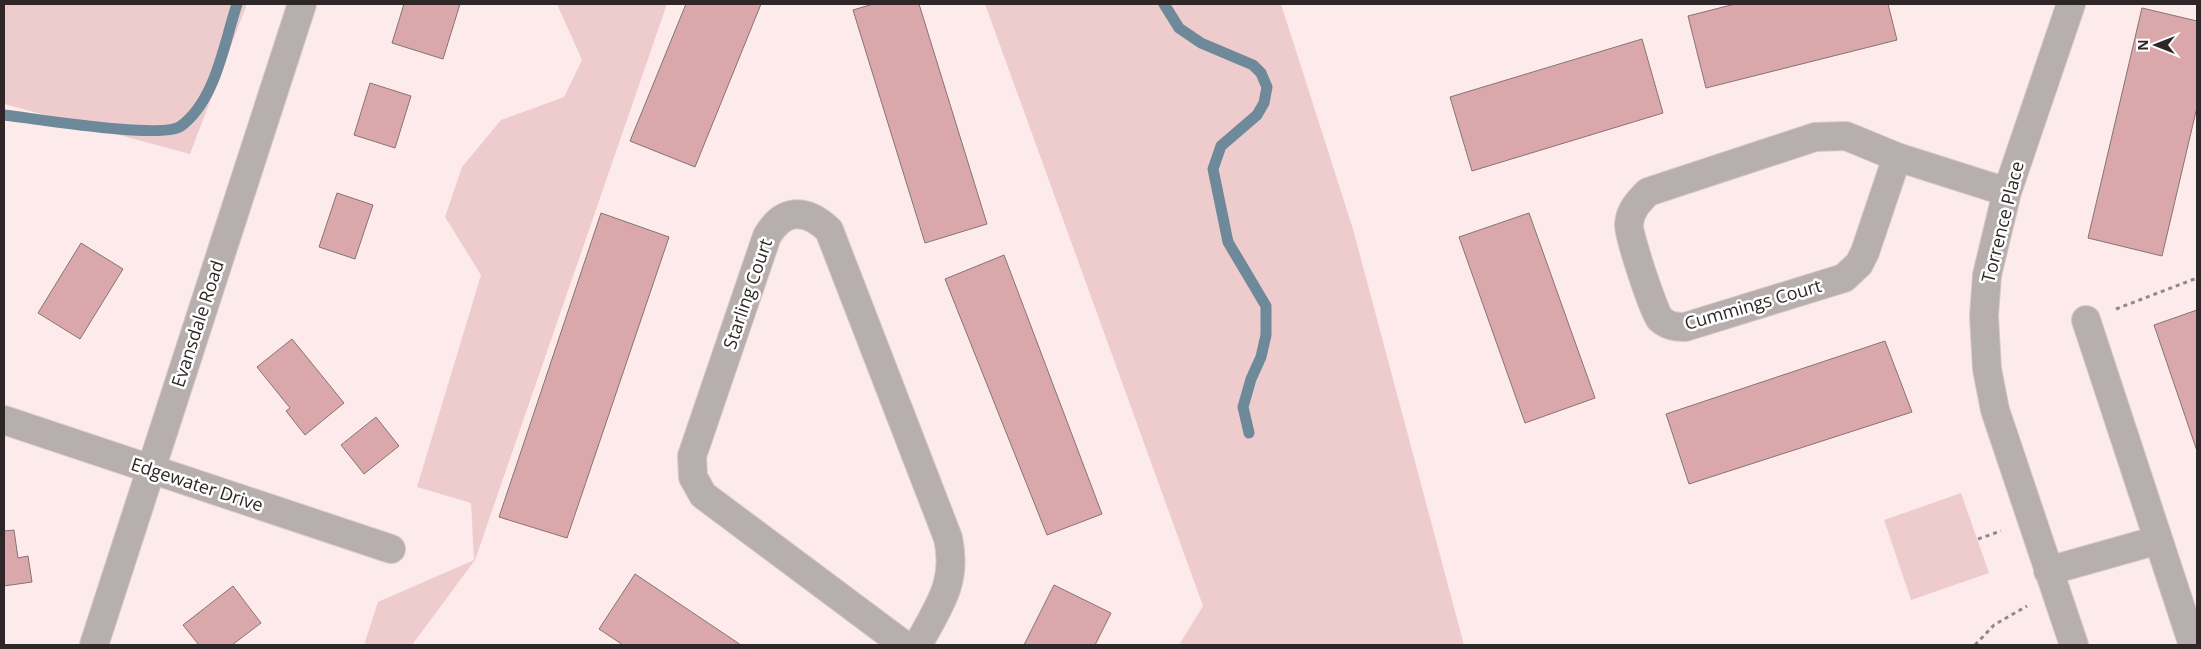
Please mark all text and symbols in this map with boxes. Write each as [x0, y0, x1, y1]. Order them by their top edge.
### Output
north arrow [2131, 20, 2181, 70]
text: N [2133, 39, 2152, 51]
street label: Torrence Place [1975, 159, 2029, 285]
street label: Starling Court [717, 235, 777, 352]
street label: Evansdale Road [165, 257, 229, 390]
street label: Cummings Court [1682, 273, 1824, 335]
street label: Edgewater Drive [128, 451, 266, 517]

